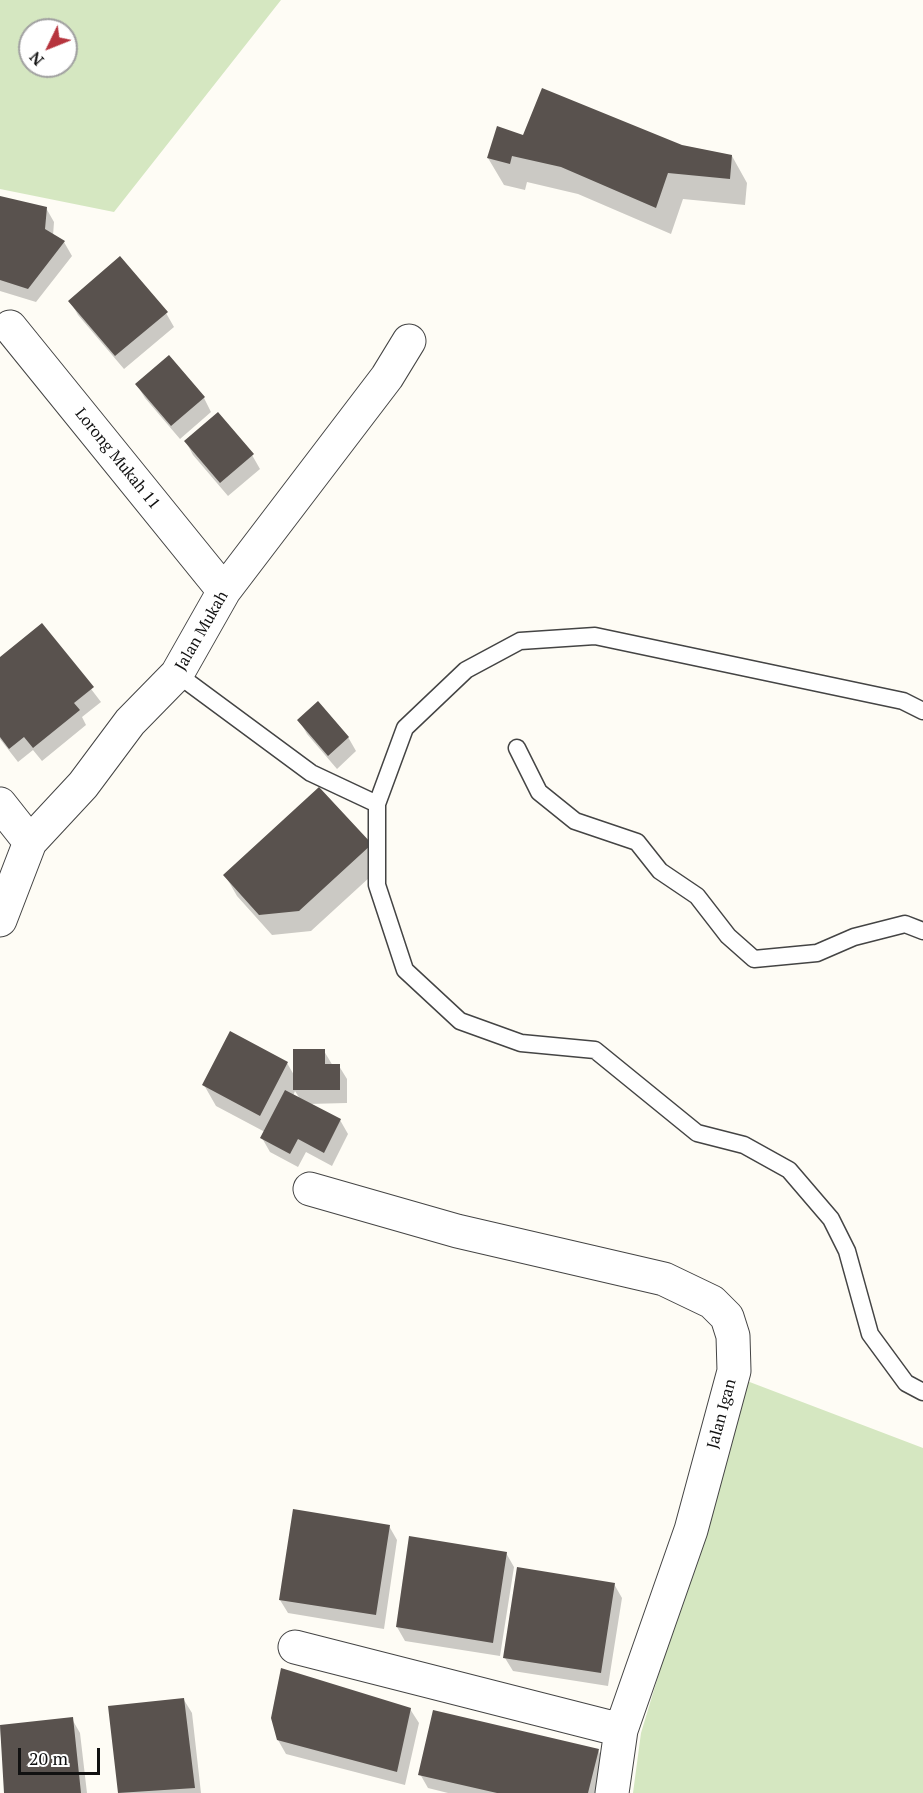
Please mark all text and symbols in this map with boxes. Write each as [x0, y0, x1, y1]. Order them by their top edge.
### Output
north arrow [18, 18, 78, 78]
text: N [24, 47, 48, 71]
street label: Lorong Mukah 11 [70, 405, 164, 513]
street label: Jalan Mukah [172, 588, 232, 674]
street label: Jalan Igan [703, 1377, 741, 1451]
scale bar [21, 1736, 104, 1774]
text: 20 m [29, 1746, 68, 1770]

